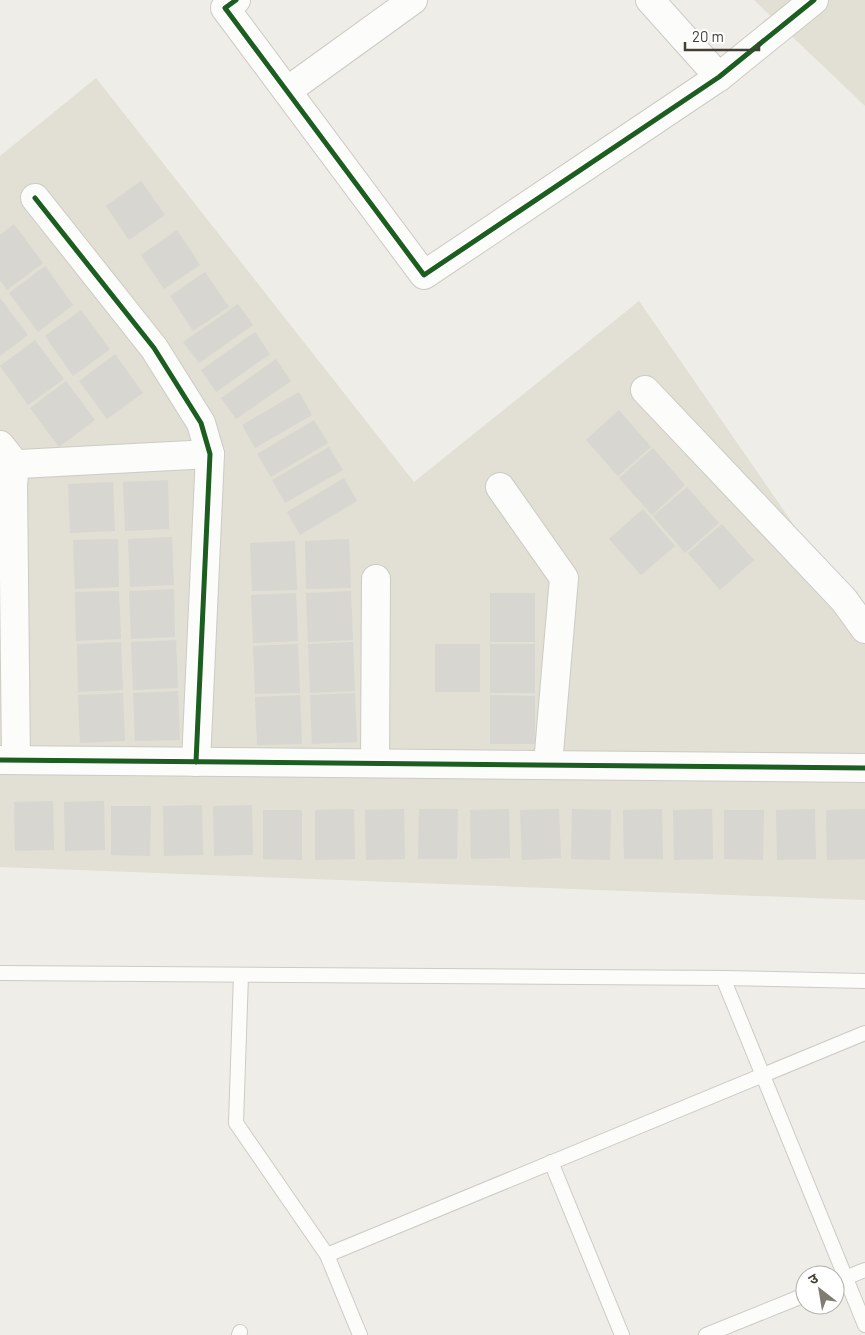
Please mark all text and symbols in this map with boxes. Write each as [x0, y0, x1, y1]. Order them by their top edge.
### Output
scale bar [685, 20, 759, 52]
text: 20 m [692, 27, 724, 45]
north arrow [795, 1265, 845, 1315]
text: उ [805, 1269, 822, 1288]

